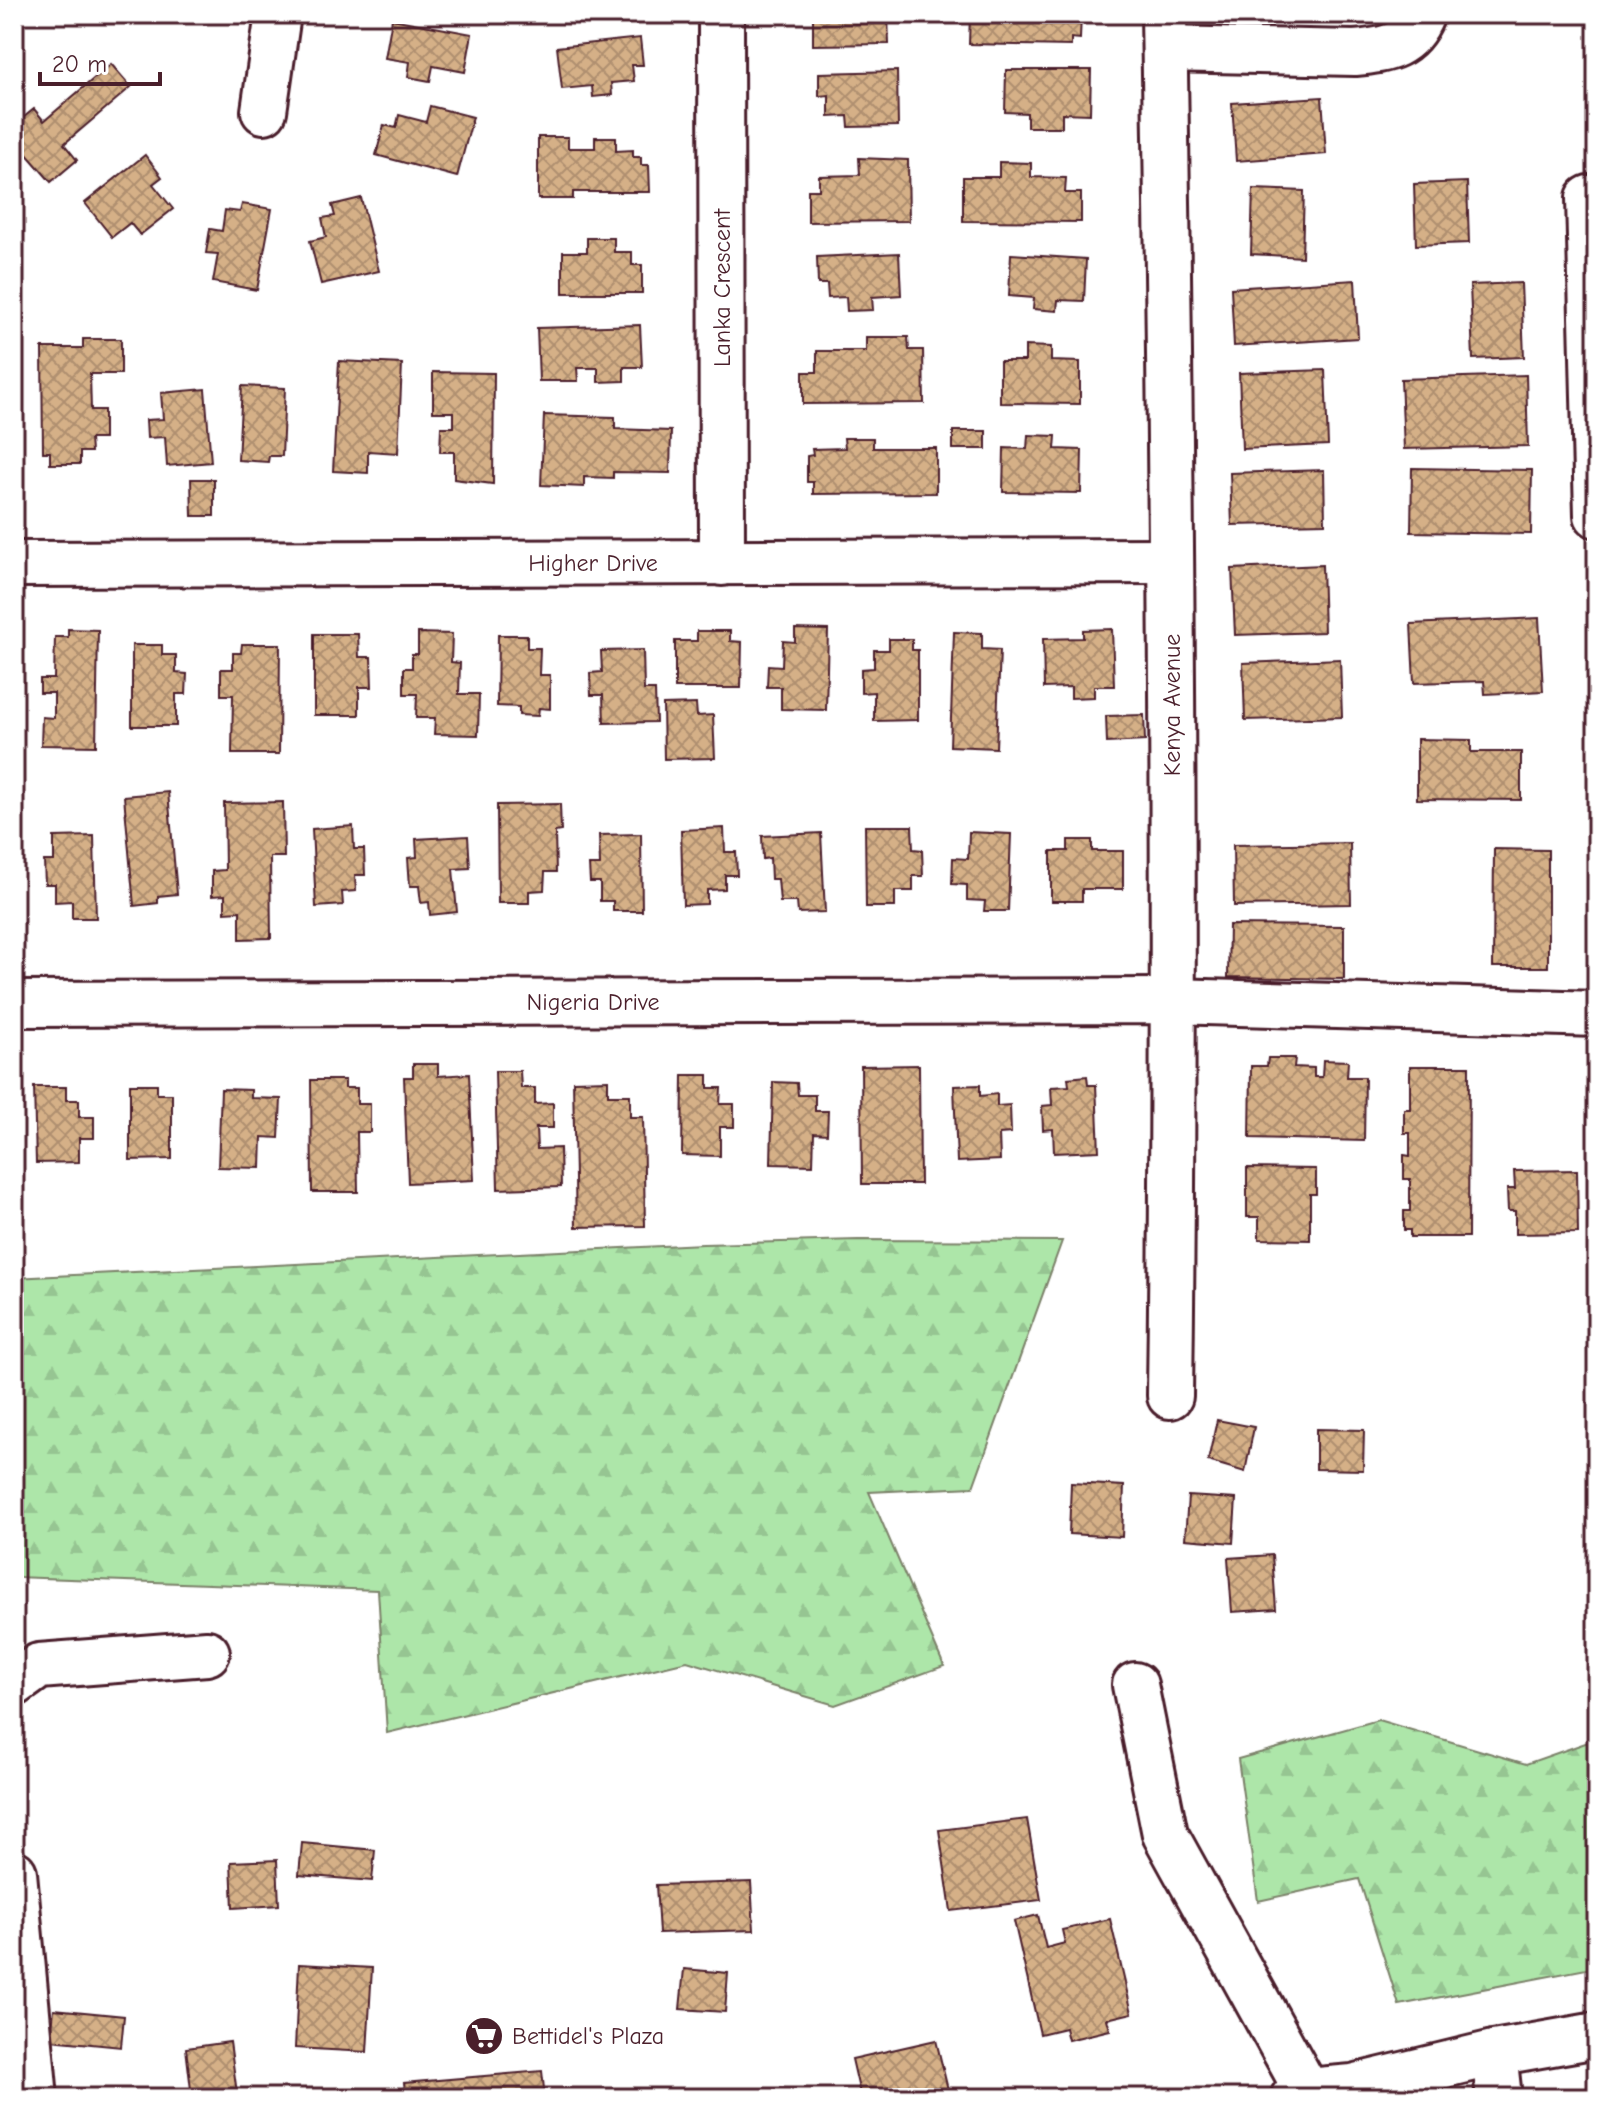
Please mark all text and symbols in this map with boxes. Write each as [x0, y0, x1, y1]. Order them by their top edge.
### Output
scale bar [40, 36, 160, 86]
text: 20 m [52, 50, 107, 78]
street label: Lanka Crescent [708, 208, 736, 367]
street label: Higher Drive [528, 549, 658, 577]
street label: Kenya Avenue [1158, 634, 1186, 776]
street label: Nigeria Drive [526, 988, 660, 1016]
supermarket icon: Bettidel's Plaza [463, 2015, 505, 2057]
place label: Bettidel's Plaza [512, 2022, 664, 2050]

